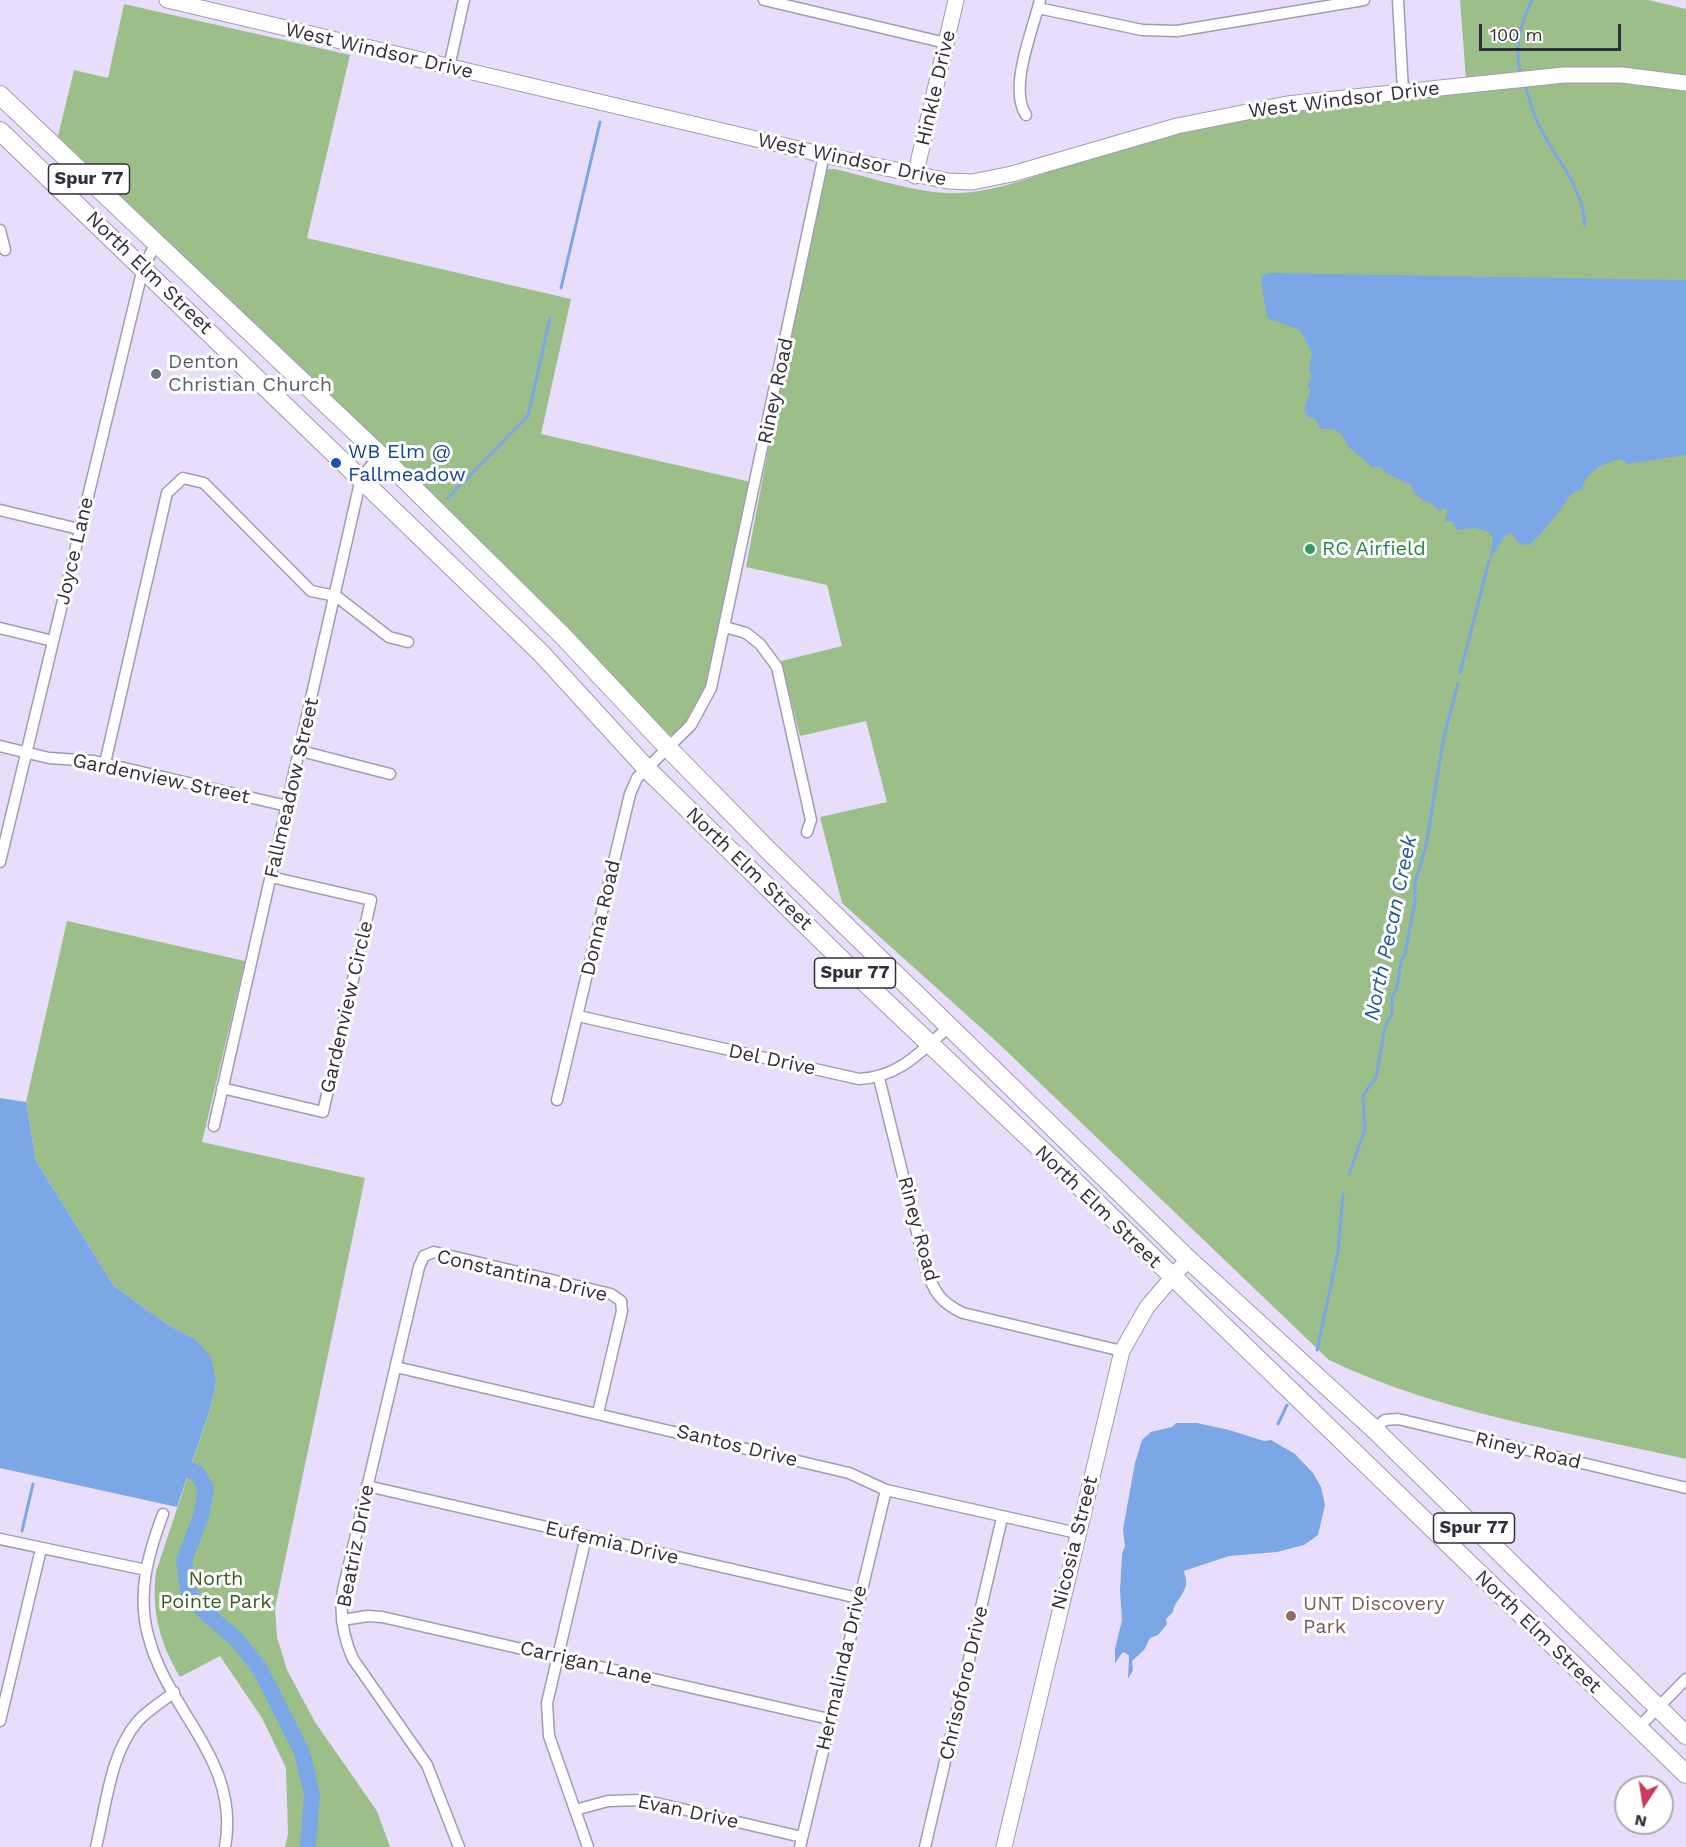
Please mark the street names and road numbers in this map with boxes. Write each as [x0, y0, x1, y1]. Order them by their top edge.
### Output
street label: West Windsor Drive [282, 18, 476, 84]
street label: Hinkle Drive [911, 28, 961, 148]
street label: West Windsor Drive [1247, 76, 1441, 124]
street label: West Windsor Drive [755, 128, 949, 192]
road number: Spur 77 [48, 164, 130, 194]
street label: North Elm Street [81, 206, 217, 340]
street label: Riney Road [753, 336, 799, 446]
street label: Joyce Lane [51, 495, 99, 607]
street label: Fallmeadow Street [260, 695, 324, 881]
street label: Gardenview Street [70, 748, 252, 810]
street label: North Elm Street [681, 802, 817, 936]
street label: Donna Road [576, 858, 626, 978]
street label: Gardenview Circle [315, 918, 379, 1096]
road number: Spur 77 [814, 958, 896, 988]
street label: Del Drive [726, 1039, 818, 1081]
street label: North Elm Street [1030, 1140, 1166, 1274]
street label: Riney Road [892, 1174, 944, 1284]
street label: Constantina Drive [434, 1245, 610, 1307]
street label: Santos Drive [674, 1419, 800, 1473]
street label: Riney Road [1473, 1427, 1583, 1475]
street label: Nicosia Street [1047, 1473, 1103, 1613]
street label: Beatriz Drive [332, 1483, 380, 1609]
road number: Spur 77 [1434, 1513, 1514, 1543]
street label: Eufemia Drive [543, 1516, 681, 1570]
street label: North Elm Street [1470, 1565, 1606, 1699]
street label: Hermalinda Drive [811, 1583, 873, 1753]
street label: Chrisoforo Drive [935, 1603, 993, 1763]
street label: Carrigan Lane [518, 1636, 654, 1690]
street label: Evan Drive [635, 1790, 741, 1834]

